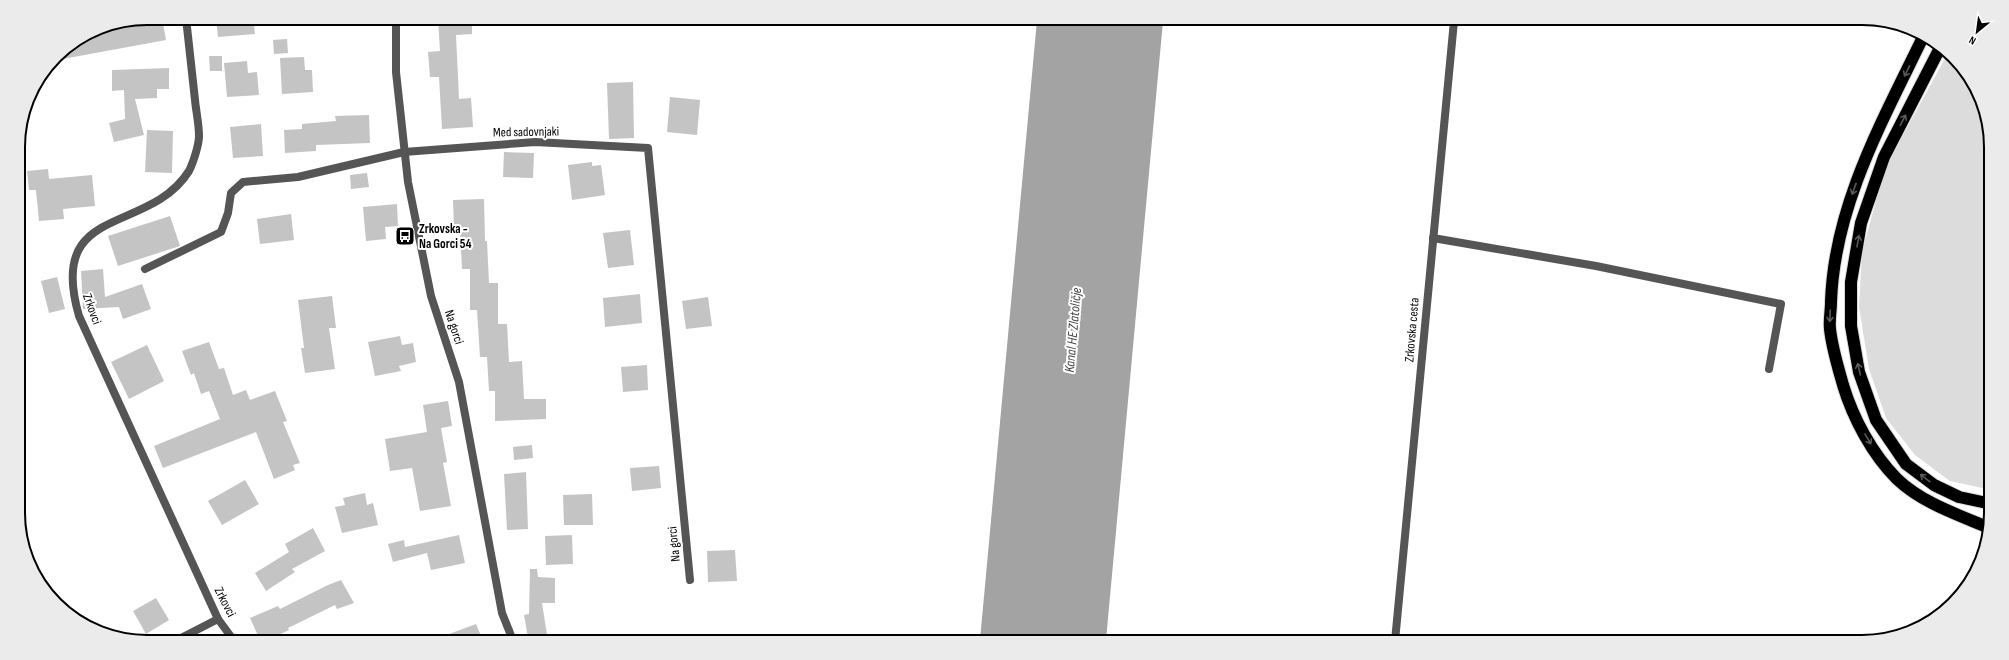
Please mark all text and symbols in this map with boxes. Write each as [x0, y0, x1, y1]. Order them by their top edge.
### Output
north arrow [1957, 12, 1997, 52]
text: N [1967, 33, 1978, 47]
one-way arrow [1903, 64, 1910, 76]
one-way arrow [1900, 114, 1907, 126]
street label: Med sadovnjaki [493, 123, 559, 141]
one-way arrow [1850, 183, 1858, 195]
place label: Zrkovska - Na Gorci 54 [419, 221, 472, 252]
bus stop icon: Zrkovska - Na Gorci 54 [394, 225, 416, 247]
one-way arrow [1854, 235, 1862, 248]
water label: Kanal HE Zlatoličje [1061, 286, 1085, 373]
street label: Zrkovci [79, 291, 105, 327]
street label: Zrkovska cesta [1401, 297, 1423, 363]
street label: Na gorci [441, 308, 467, 346]
one-way arrow [1827, 309, 1834, 322]
one-way arrow [1855, 363, 1862, 376]
one-way arrow [1864, 433, 1872, 445]
one-way arrow [1919, 474, 1930, 482]
street label: Na gorci [664, 526, 684, 562]
street label: Zrkovci [211, 584, 239, 620]

